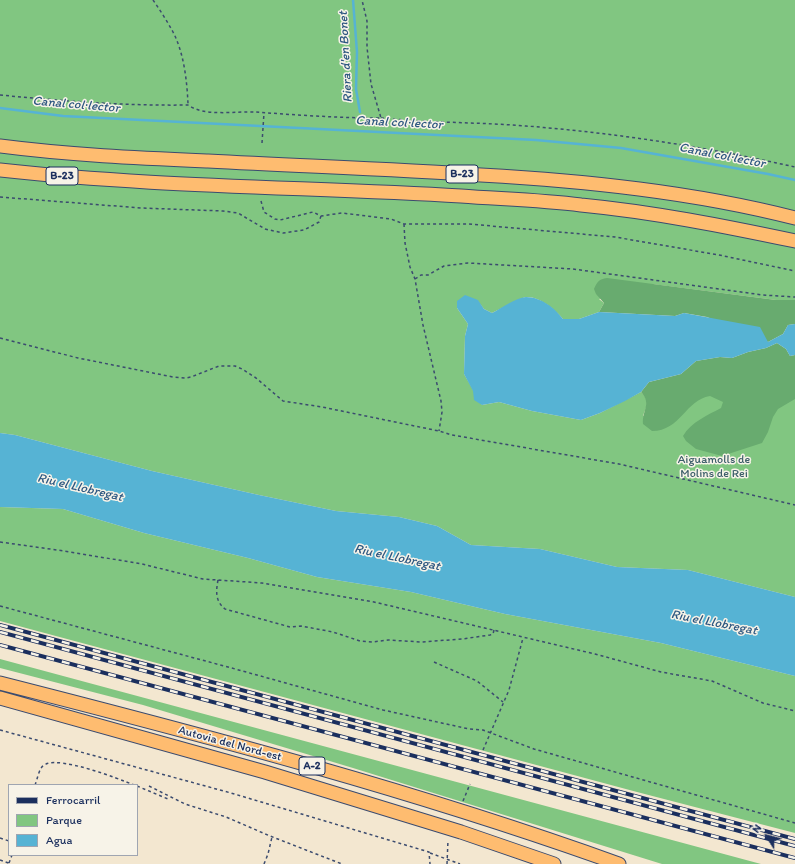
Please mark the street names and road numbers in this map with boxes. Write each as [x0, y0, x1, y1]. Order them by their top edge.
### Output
road number: B-23 [446, 165, 478, 183]
road number: B-23 [46, 167, 78, 185]
street label: Autovia del Nord-est [177, 723, 283, 765]
road number: A-2 [299, 757, 325, 775]

